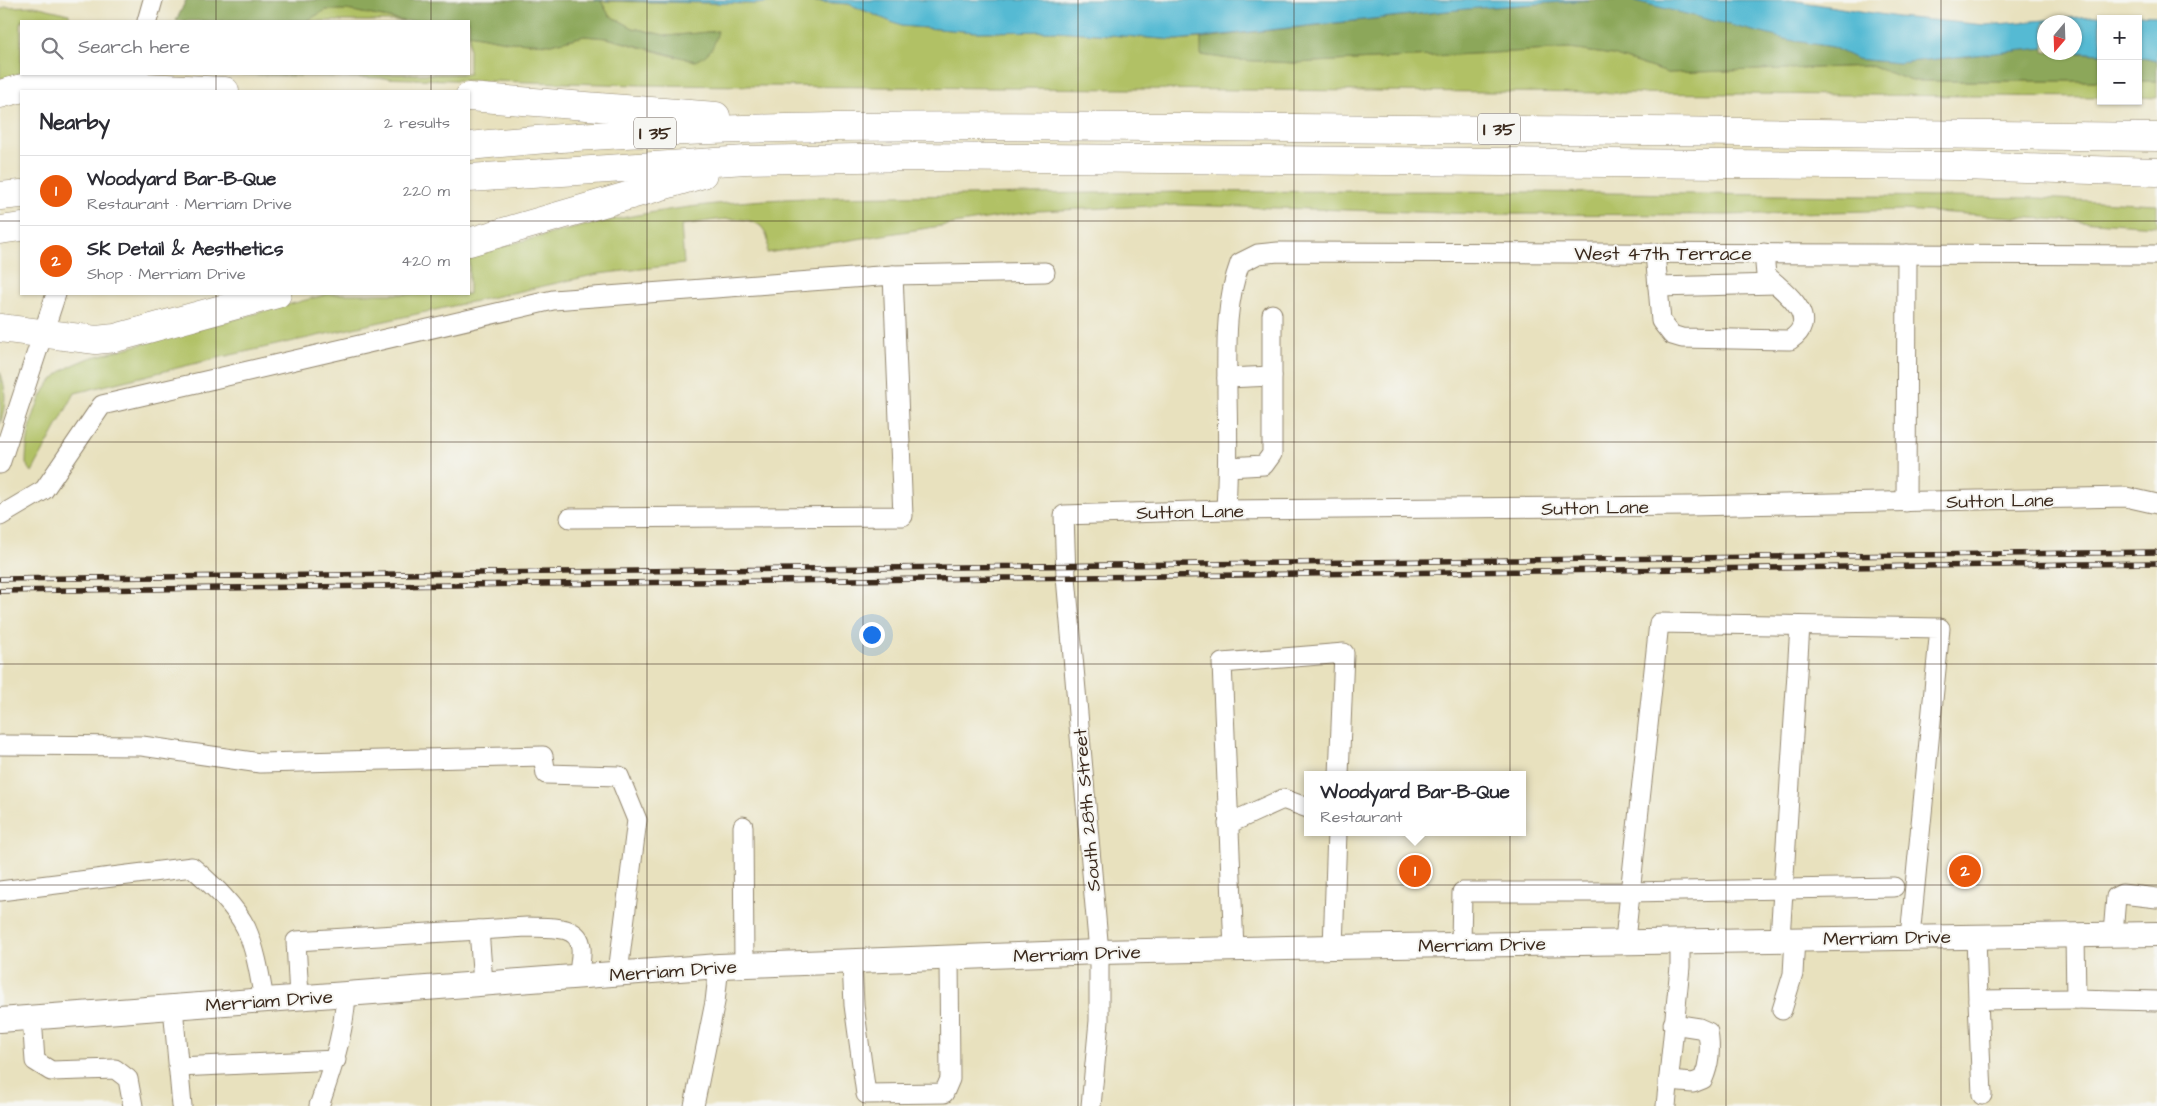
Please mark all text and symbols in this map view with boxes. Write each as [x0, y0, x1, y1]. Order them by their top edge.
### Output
north arrow [2037, 15, 2082, 60]
map controls [2097, 15, 2142, 105]
button: + [2097, 15, 2142, 60]
search box [20, 20, 470, 75]
icon: search [38, 34, 66, 62]
text: Search here [78, 34, 190, 61]
button: − [2097, 60, 2142, 105]
text: Nearby [40, 108, 110, 137]
text: 2 results [384, 112, 450, 134]
road number: I 35 [1478, 114, 1520, 144]
road number: I 35 [634, 118, 676, 148]
text: Woodyard Bar-B-Que [87, 166, 276, 193]
text: 1 [55, 180, 57, 202]
text: 220 m [403, 180, 450, 202]
text: Restaurant · Merriam Drive [87, 193, 292, 215]
text: SK Detail & Aesthetics [87, 236, 284, 263]
street label: West 47th Terrace [1574, 241, 1752, 268]
text: 2 [51, 250, 61, 272]
text: 420 m [401, 250, 450, 272]
text: Shop · Merriam Drive [87, 263, 246, 285]
street label: Sutton Lane [1946, 487, 2054, 516]
street label: Sutton Lane [1541, 494, 1649, 523]
street label: Sutton Lane [1136, 498, 1244, 527]
your location [859, 622, 885, 648]
street label: South 28th Street [1067, 727, 1108, 893]
popup [1304, 771, 1526, 836]
text: Woodyard Bar-B-Que [1320, 779, 1510, 806]
text: Restaurant [1320, 806, 1403, 828]
pin: 1 [1399, 852, 1431, 890]
pin: 2 [1949, 852, 1981, 890]
street label: Merriam Drive [1823, 924, 1951, 953]
street label: Merriam Drive [1418, 931, 1546, 960]
street label: Merriam Drive [1013, 939, 1141, 970]
street label: Merriam Drive [608, 954, 738, 989]
street label: Merriam Drive [204, 984, 334, 1019]

